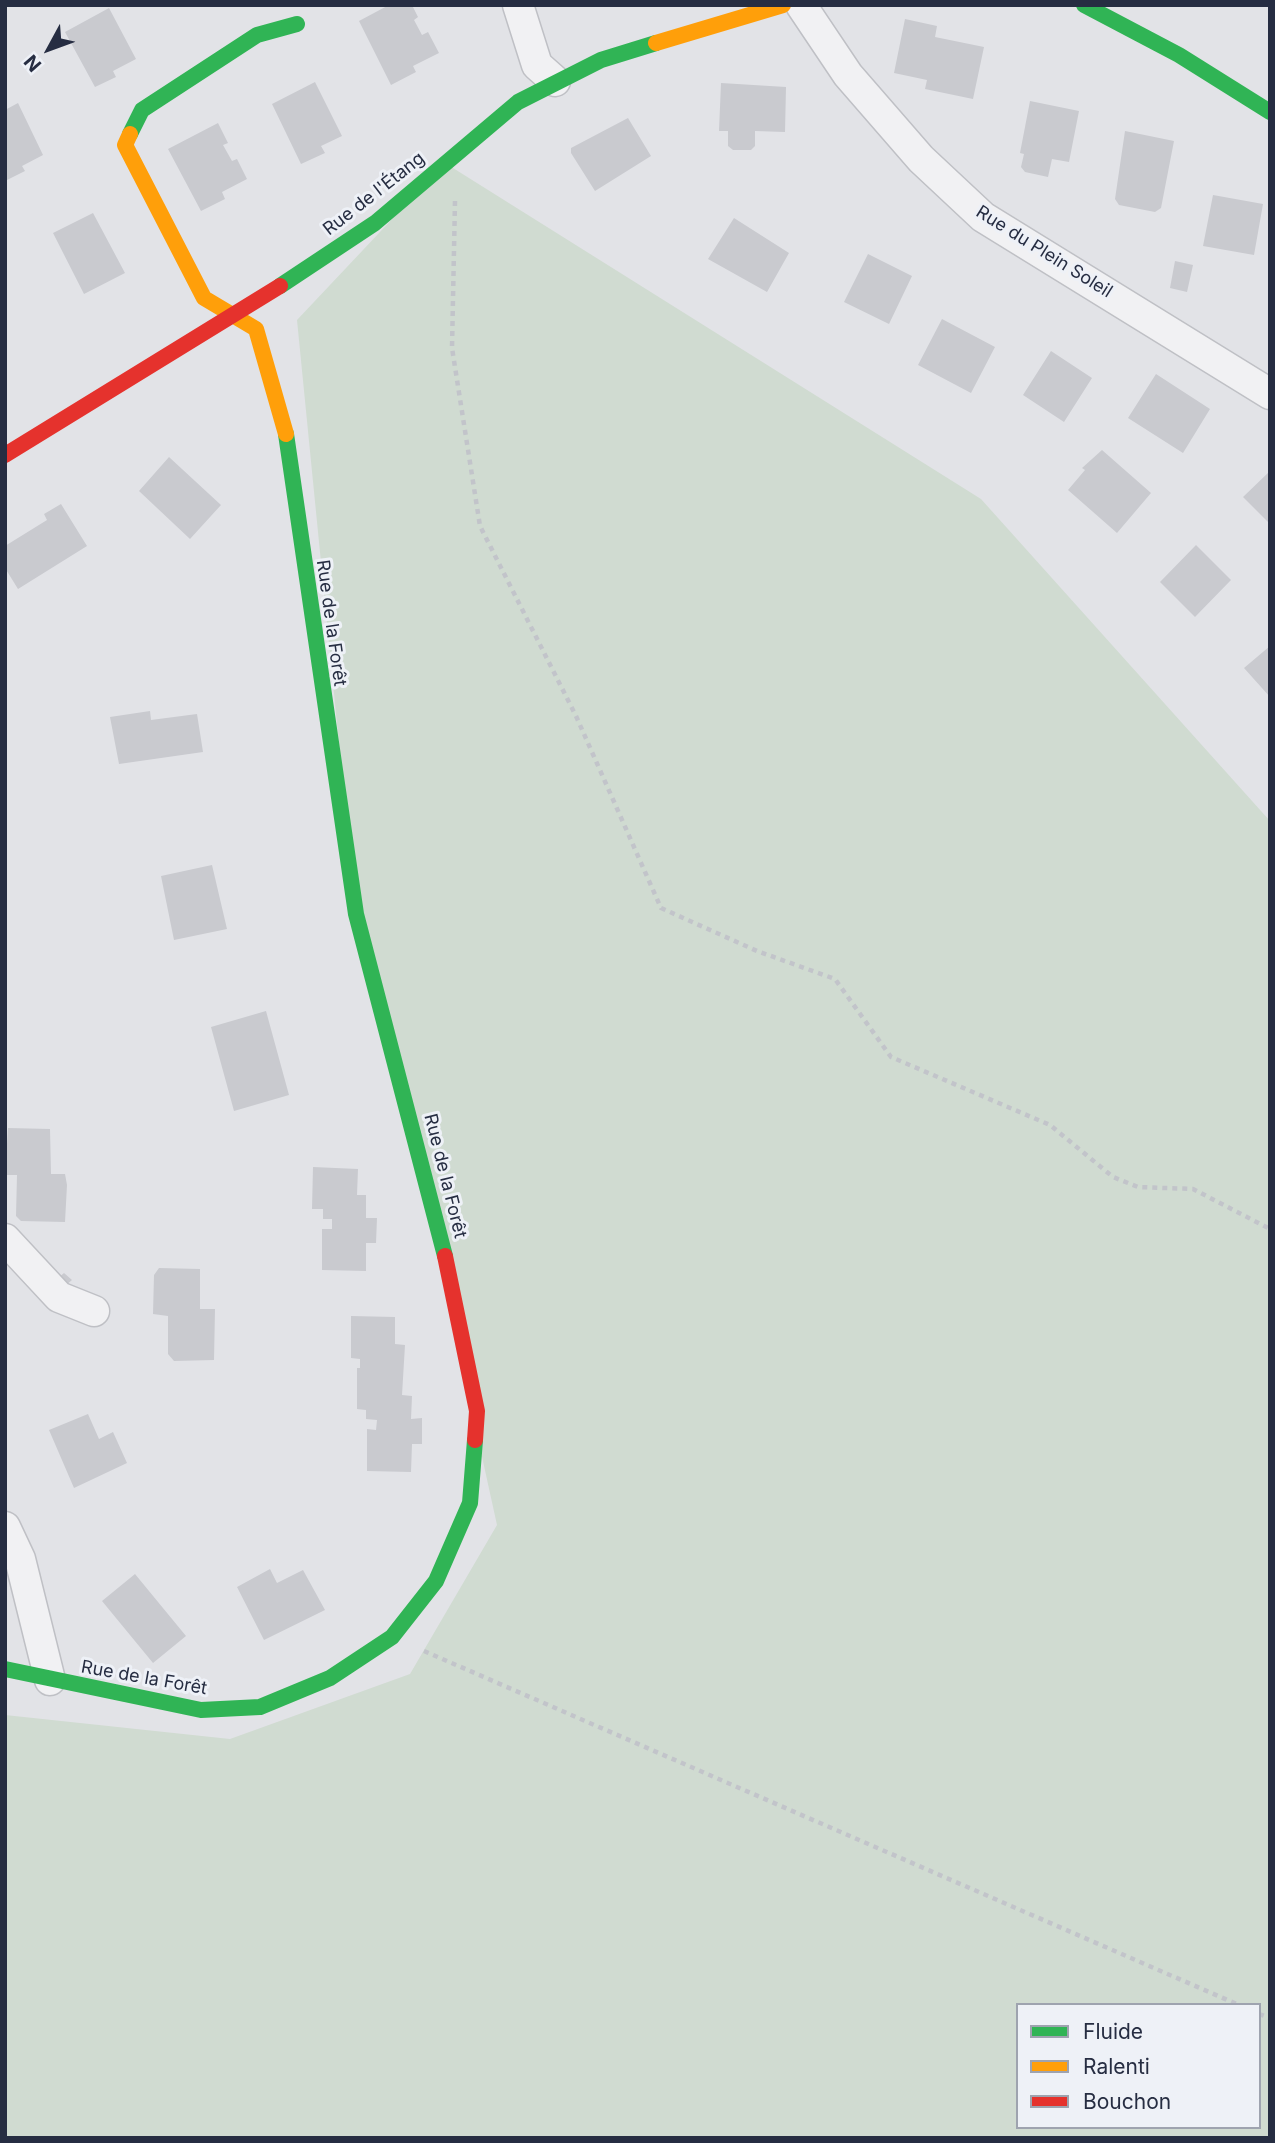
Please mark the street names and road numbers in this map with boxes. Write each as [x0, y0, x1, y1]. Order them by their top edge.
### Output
street label: Rue de l'Étang [319, 148, 429, 240]
street label: Rue du Plein Soleil [972, 201, 1116, 303]
street label: Rue de la Forêt [311, 558, 351, 688]
street label: Rue de la Forêt [419, 1112, 471, 1240]
street label: Rue de la Forêt [79, 1656, 209, 1700]

